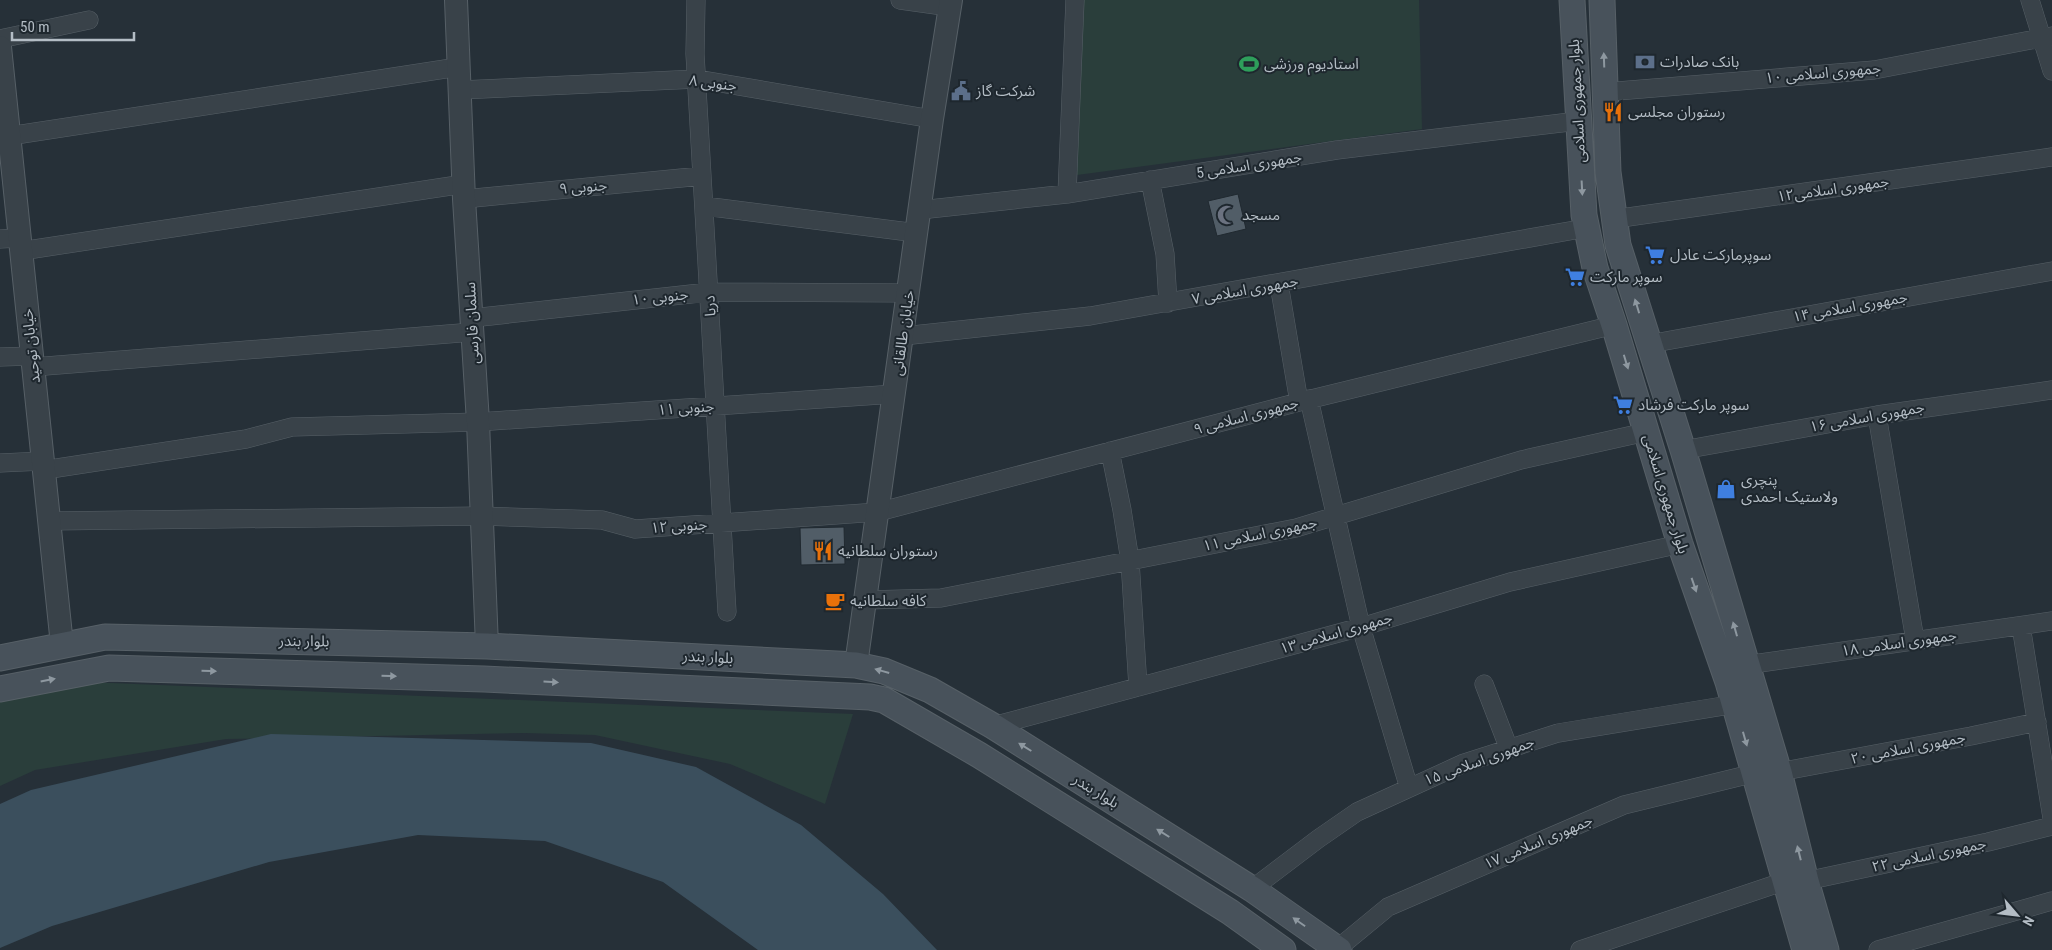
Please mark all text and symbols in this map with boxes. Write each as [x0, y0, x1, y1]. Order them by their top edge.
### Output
scale bar [12, 10, 135, 42]
text: 50 m [20, 18, 50, 36]
street label: بلوار جمهوری اسلامی [1565, 39, 1589, 163]
one-way arrow [1599, 51, 1607, 67]
bank icon: بانک صادرات [1634, 51, 1656, 73]
sports icon: استادیوم ورزشی [1238, 53, 1260, 75]
place label: بانک صادرات [1660, 53, 1739, 71]
place label: استادیوم ورزشی [1264, 55, 1359, 75]
street label: جمهوری اسلامی ۱۰ [1764, 59, 1882, 87]
street label: ۸ جنوبی [688, 71, 738, 95]
public building icon: شرکت گاز [950, 80, 972, 102]
place label: شرکت گاز [975, 82, 1035, 100]
restaurant icon: رستوران مجلسی [1602, 101, 1624, 123]
place label: رستوران مجلسی [1628, 103, 1726, 121]
street label: جمهوری اسلامی 5 [1195, 148, 1303, 182]
street label: جمهوری اسلامی۱۲ [1776, 172, 1890, 206]
street label: ۹ جنوبی [558, 176, 608, 198]
one-way arrow [1579, 181, 1587, 197]
mosque icon: مسجد [1216, 204, 1238, 226]
place label: مسجد [1242, 206, 1280, 224]
supermarket icon: سوپرمارکت عادل [1644, 244, 1666, 266]
place label: سوپرمارکت عادل [1670, 246, 1772, 265]
supermarket icon: سوپر مارکت [1564, 266, 1586, 288]
place label: سوپر مارکت [1590, 268, 1663, 287]
street label: جمهوری اسلامی ۷ [1190, 272, 1300, 308]
street label: سلمان فارسی [461, 281, 483, 364]
street label: ۱۰ جنوبی [631, 285, 689, 309]
street label: جمهوری اسلامی ۱۴ [1791, 288, 1909, 326]
street label: خیابان طالقانی [888, 289, 918, 377]
street label: دریا [700, 295, 720, 317]
one-way arrow [1633, 298, 1641, 313]
street label: خیابان توحید [18, 308, 44, 384]
one-way arrow [1622, 355, 1630, 370]
street label: جمهوری اسلامی ۹ [1192, 393, 1301, 439]
supermarket icon: سوپر مارکت فرشاد [1612, 394, 1634, 416]
place label: سوپر مارکت فرشاد [1638, 396, 1750, 415]
street label: ۱۱ جنوبی [657, 397, 715, 419]
street label: جمهوری اسلامی ۱۶ [1808, 398, 1926, 436]
street label: بلوار جمهوری اسلامی [1639, 432, 1693, 556]
place label: پنچری ولاستیک احمدی [1741, 471, 1838, 506]
shop icon: پنچری ولاستیک احمدی [1715, 478, 1737, 500]
street label: جمهوری اسلامی ۱۱ [1201, 513, 1319, 555]
street label: ۱۲ جنوبی [650, 515, 708, 537]
restaurant icon: رستوران سلطانیه [812, 540, 834, 562]
place label: رستوران سلطانیه [838, 542, 938, 560]
one-way arrow [1691, 577, 1698, 592]
cafe icon: کافه سلطانیه [824, 590, 846, 612]
place label: کافه سلطانیه [850, 592, 927, 610]
street label: جمهوری اسلامی ۱۳ [1278, 608, 1395, 658]
one-way arrow [1731, 621, 1739, 636]
street label: جمهوری اسلامی ۱۸ [1840, 626, 1958, 660]
street label: بلوار بندر [277, 632, 330, 650]
street label: بلوار بندر [681, 647, 734, 667]
one-way arrow [201, 667, 217, 675]
one-way arrow [874, 667, 889, 675]
one-way arrow [381, 672, 397, 680]
one-way arrow [40, 675, 56, 683]
one-way arrow [544, 678, 560, 686]
street label: جمهوری اسلامی ۲۰ [1849, 728, 1967, 768]
one-way arrow [1741, 731, 1749, 746]
street label: جمهوری اسلامی ۱۵ [1421, 733, 1537, 789]
one-way arrow [1019, 742, 1032, 751]
street label: بلوار بندر [1069, 769, 1122, 812]
street label: جمهوری اسلامی ۱۷ [1481, 811, 1595, 873]
one-way arrow [1156, 829, 1170, 838]
street label: جمهوری اسلامی ۲۲ [1870, 834, 1988, 876]
one-way arrow [1795, 845, 1803, 860]
north arrow [1992, 890, 2042, 940]
text: N [2019, 914, 2038, 929]
one-way arrow [1292, 917, 1306, 927]

